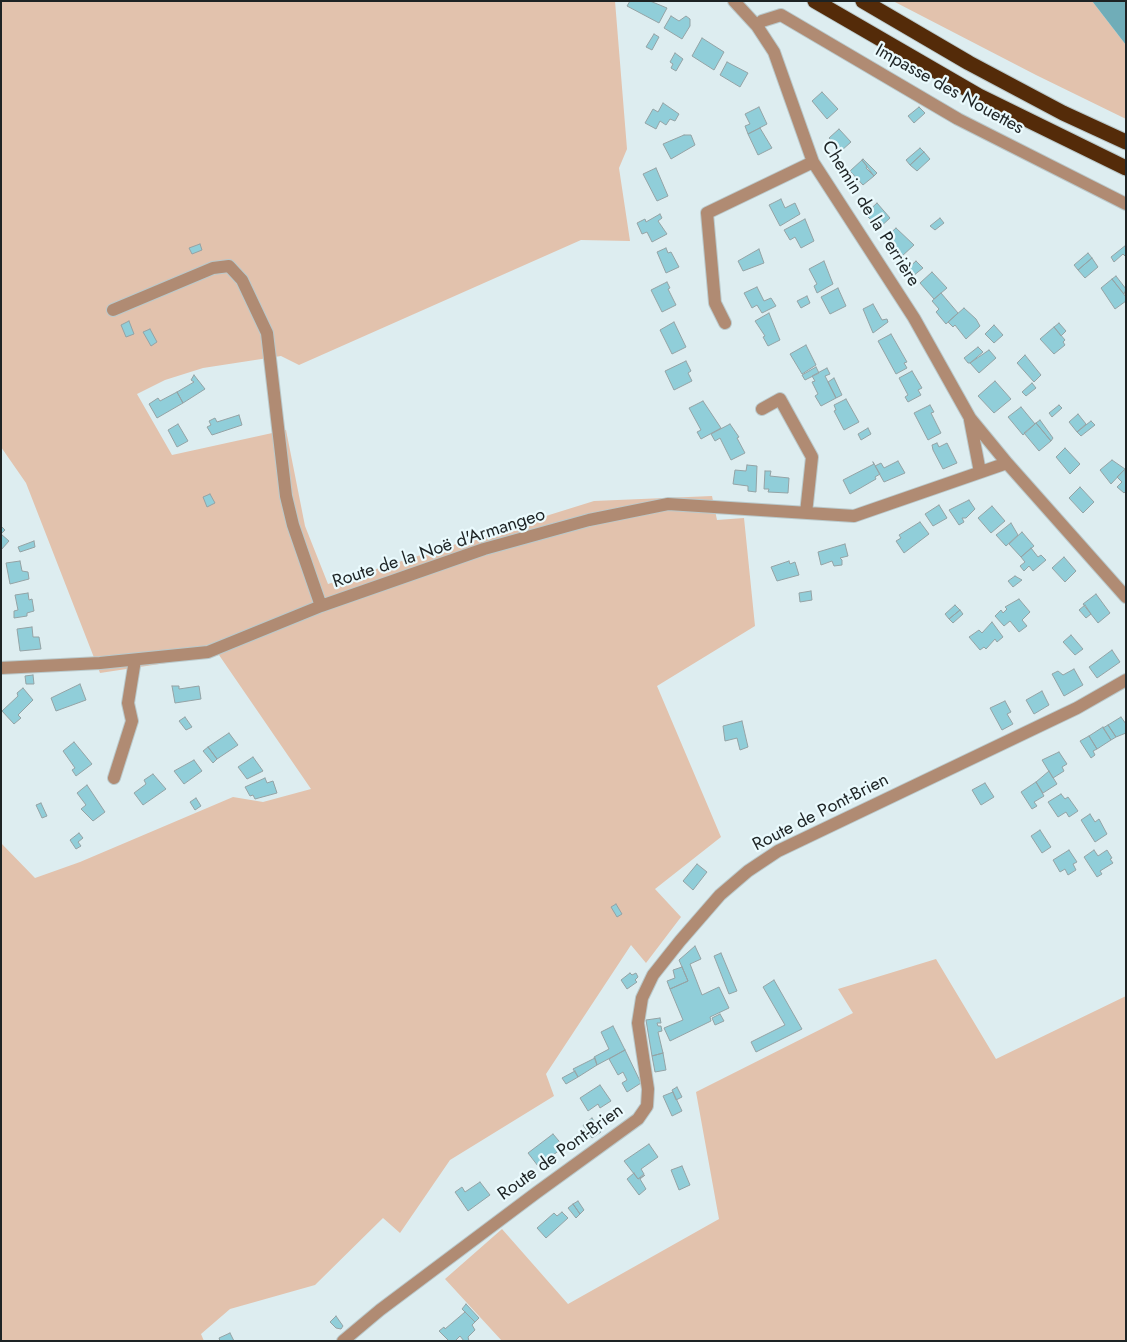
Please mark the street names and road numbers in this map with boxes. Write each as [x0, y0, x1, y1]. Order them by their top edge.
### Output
street label: Impasse des Nouettes [871, 40, 1027, 140]
street label: Chemin de la Perrière [816, 137, 924, 291]
street label: Route de la Noë d'Armangeo [330, 504, 548, 594]
street label: Route de Pont-Brien [749, 769, 893, 857]
street label: Route de Pont-Brien [494, 1100, 628, 1206]

